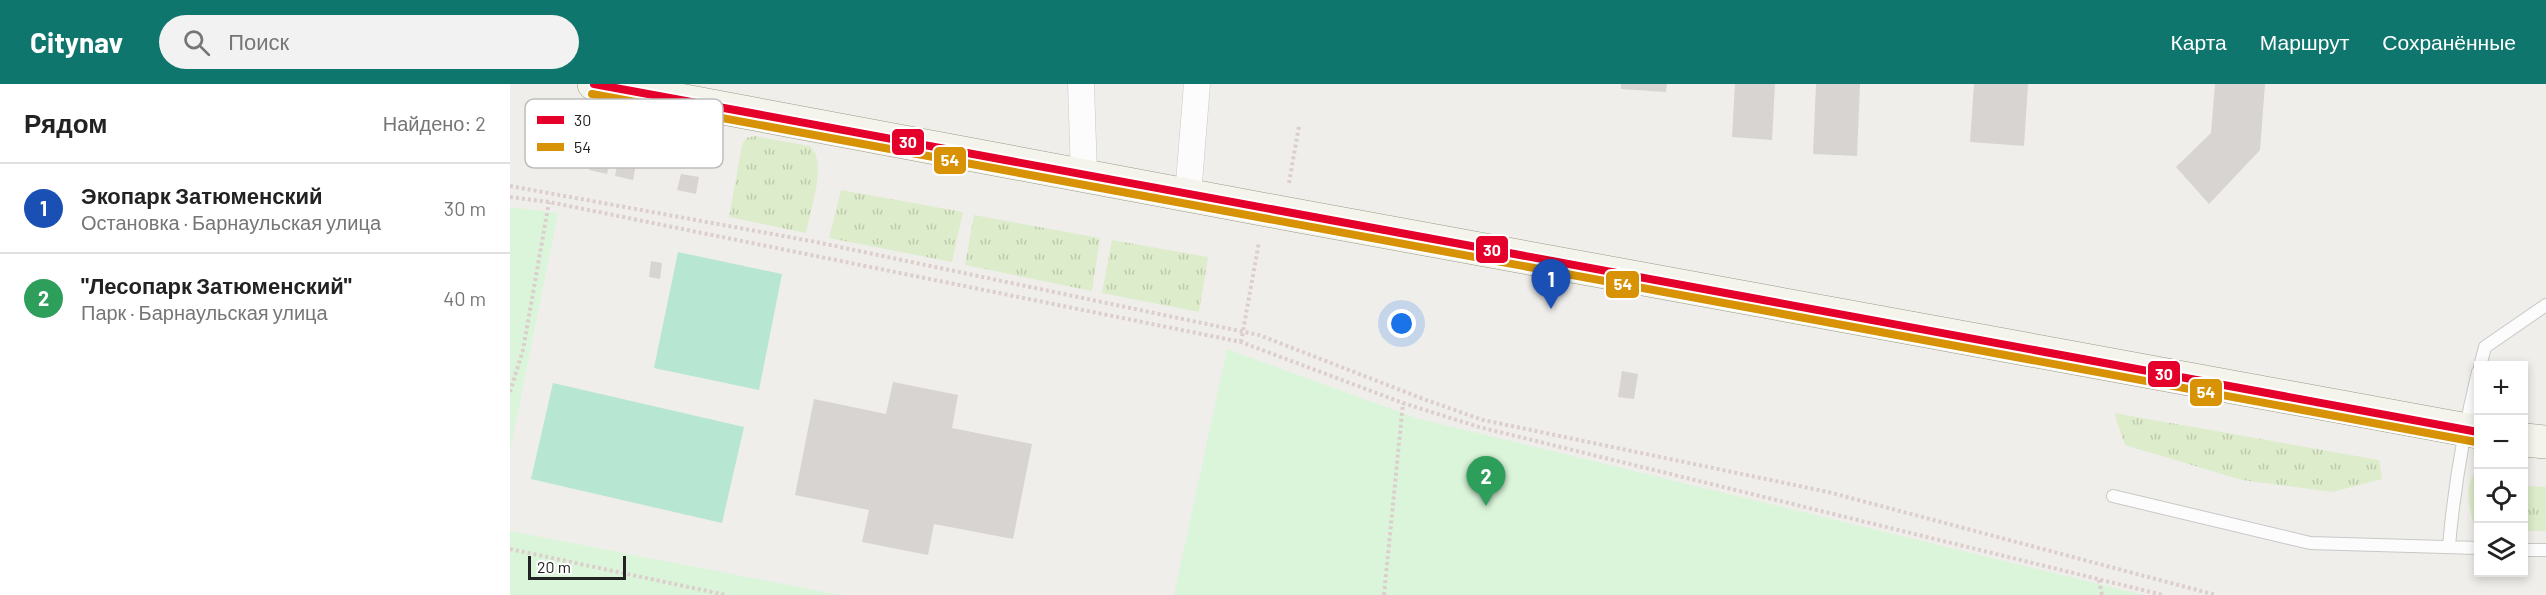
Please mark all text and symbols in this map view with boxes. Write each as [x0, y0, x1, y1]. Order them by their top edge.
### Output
search box [159, 15, 579, 69]
text: Citynav [30, 25, 123, 59]
icon: search [180, 26, 213, 59]
text: Поиск [228, 28, 289, 54]
text: Карта [2171, 29, 2227, 54]
text: Маршрут [2260, 29, 2349, 54]
text: Сохранённые [2382, 29, 2516, 54]
legend [525, 99, 723, 168]
text: Рядом [24, 107, 107, 138]
text: 30 [574, 110, 591, 129]
text: Найдено: 2 [383, 111, 486, 135]
line badge: 30 [891, 128, 925, 156]
text: 30 [899, 132, 917, 151]
text: 54 [574, 137, 591, 156]
line badge: 54 [933, 146, 967, 175]
text: 54 [941, 150, 959, 169]
text: Экопарк Затюменский [81, 182, 323, 208]
text: 1 [40, 196, 47, 220]
text: 30 m [444, 196, 486, 220]
text: Остановка · Барнаульская улица [81, 210, 381, 234]
line badge: 30 [1475, 235, 1509, 264]
text: 30 [1483, 240, 1501, 259]
pin: 1 [1532, 260, 1570, 309]
line badge: 54 [1605, 270, 1640, 299]
text: "Лесопарк Затюменский" [81, 272, 352, 298]
text: 54 [1614, 274, 1632, 293]
text: 2 [38, 286, 49, 310]
text: 40 m [443, 286, 486, 310]
text: Парк · Барнаульская улица [81, 300, 328, 324]
your location [1387, 309, 1416, 338]
line badge: 30 [2147, 360, 2181, 388]
map controls [2474, 361, 2528, 577]
button: + [2474, 361, 2528, 415]
text: 30 [2155, 364, 2173, 383]
line badge: 54 [2189, 378, 2223, 407]
text: 54 [2197, 382, 2215, 401]
button: − [2474, 415, 2528, 469]
pin: 2 [1466, 456, 1506, 506]
button: locate [2474, 469, 2528, 523]
button: layers [2474, 523, 2528, 577]
scale bar [528, 553, 626, 580]
text: 20 m [537, 557, 571, 576]

